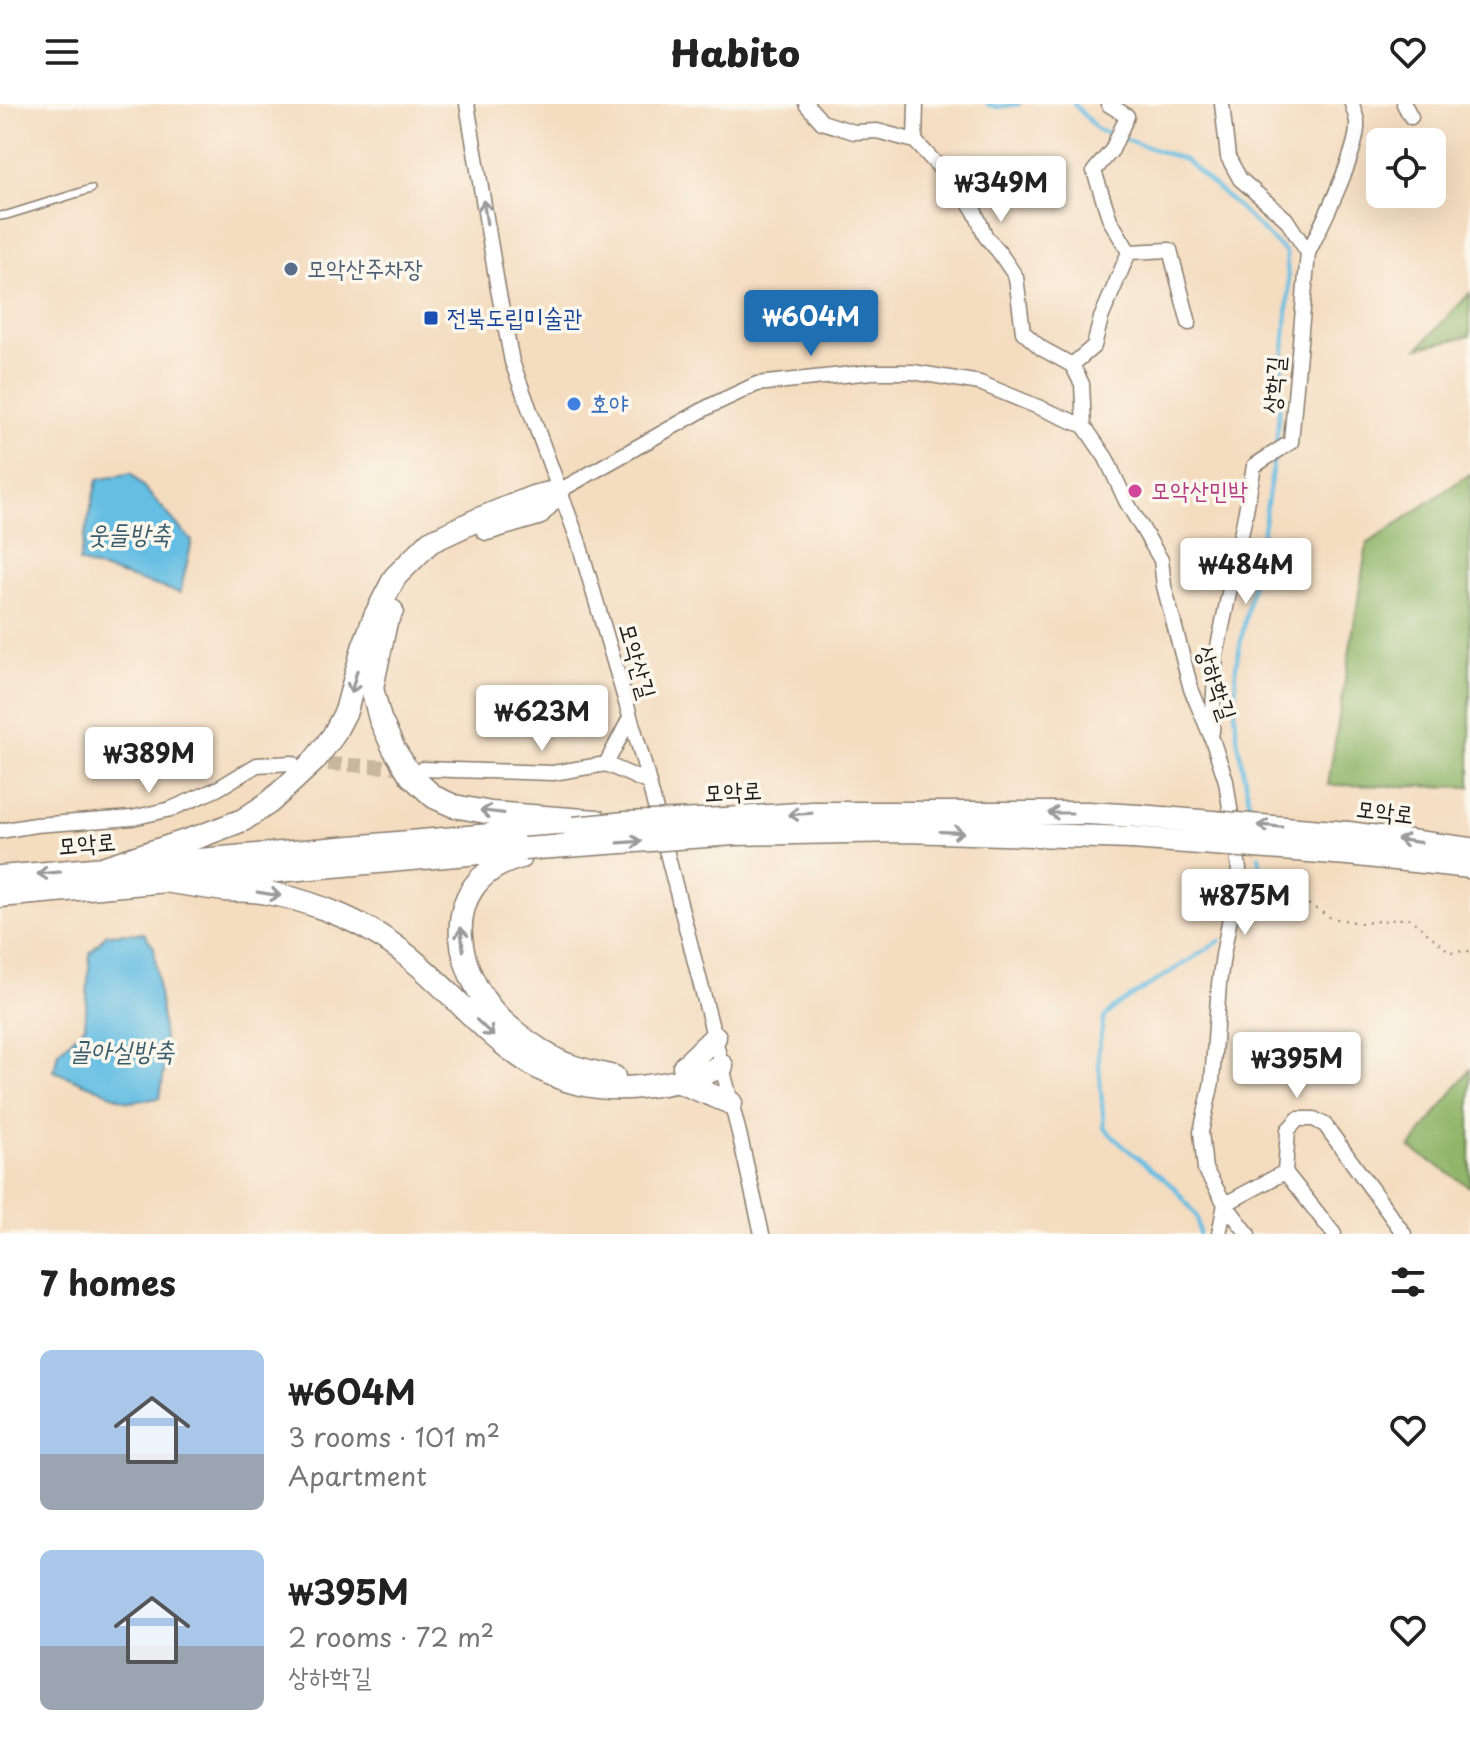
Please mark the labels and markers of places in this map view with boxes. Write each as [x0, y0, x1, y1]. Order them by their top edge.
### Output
pin: ₩349M [945, 156, 1057, 224]
place label: 모악산주차장 [307, 249, 423, 285]
marker: 모악산주차장 [282, 260, 300, 278]
pin: ₩604M [755, 290, 867, 358]
place label: 전북도립미술관 [447, 298, 582, 334]
marker: 전북도립미술관 [422, 309, 440, 327]
place label: 호야 [590, 384, 629, 420]
marker: 호야 [565, 395, 583, 413]
place label: 모악산민박 [1151, 471, 1248, 507]
marker: 모악산민박 [1126, 482, 1144, 500]
pin: ₩484M [1190, 538, 1302, 606]
pin: ₩623M [486, 685, 598, 753]
pin: ₩389M [93, 727, 205, 795]
pin: ₩875M [1189, 869, 1301, 937]
pin: ₩395M [1241, 1032, 1353, 1100]

